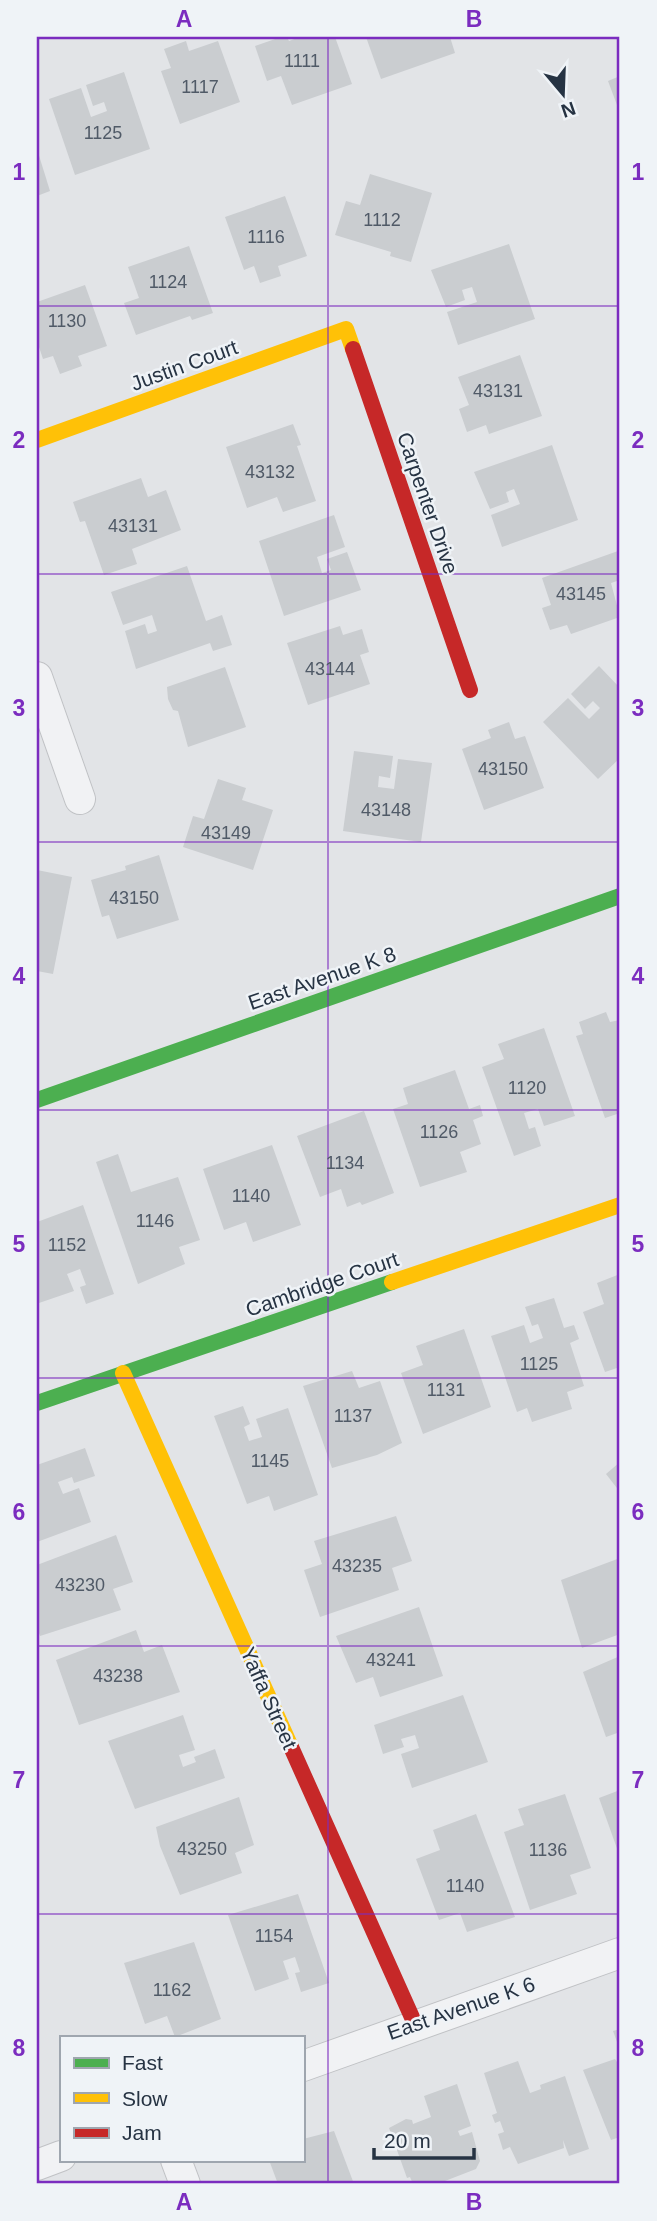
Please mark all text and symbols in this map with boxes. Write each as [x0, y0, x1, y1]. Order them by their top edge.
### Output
text: A [176, 6, 192, 32]
text: B [466, 6, 482, 32]
house number: 1111 [284, 51, 320, 71]
north arrow [528, 60, 598, 130]
house number: 1117 [181, 77, 219, 97]
text: N [558, 97, 578, 122]
house number: 1125 [84, 123, 122, 143]
text: 1 [13, 159, 26, 185]
text: 1 [632, 159, 645, 185]
house number: 1112 [363, 210, 401, 230]
house number: 1116 [247, 227, 285, 247]
house number: 1124 [149, 272, 187, 292]
house number: 1130 [48, 311, 86, 331]
street label: Justin Court [127, 335, 241, 395]
house number: 43131 [473, 381, 523, 401]
text: 2 [13, 427, 25, 453]
text: 2 [632, 427, 644, 453]
street label: Carpenter Drive [393, 429, 463, 577]
house number: 43132 [245, 462, 295, 482]
house number: 43131 [108, 516, 158, 536]
house number: 43145 [556, 584, 606, 604]
house number: 43144 [305, 659, 355, 679]
text: 3 [13, 695, 25, 721]
text: 3 [632, 695, 644, 721]
house number: 43150 [478, 759, 528, 779]
house number: 43148 [361, 800, 411, 820]
house number: 43149 [201, 823, 251, 843]
house number: 43150 [109, 888, 159, 908]
street label: East Avenue K 8 [245, 942, 399, 1014]
text: 4 [13, 963, 26, 989]
text: 4 [632, 963, 645, 989]
house number: 1120 [508, 1078, 546, 1098]
house number: 1126 [420, 1122, 458, 1142]
house number: 1134 [326, 1153, 364, 1173]
house number: 1140 [232, 1186, 270, 1206]
house number: 1146 [136, 1211, 174, 1231]
text: 5 [13, 1231, 26, 1257]
text: 5 [632, 1231, 645, 1257]
house number: 1152 [48, 1235, 86, 1255]
street label: Cambridge Court [243, 1247, 401, 1321]
house number: 1125 [520, 1354, 558, 1374]
house number: 1131 [427, 1380, 465, 1400]
house number: 1137 [334, 1406, 372, 1426]
house number: 1145 [251, 1451, 289, 1471]
text: 6 [13, 1499, 25, 1525]
text: 6 [632, 1499, 644, 1525]
house number: 43235 [332, 1556, 382, 1576]
house number: 43230 [55, 1575, 105, 1595]
street label: Yaffa Street [236, 1644, 302, 1753]
house number: 43241 [366, 1650, 416, 1670]
house number: 43238 [93, 1666, 143, 1686]
text: 7 [13, 1767, 25, 1793]
text: 7 [632, 1767, 644, 1793]
house number: 43250 [177, 1839, 227, 1859]
house number: 1136 [529, 1840, 567, 1860]
house number: 1140 [446, 1876, 484, 1896]
house number: 1154 [255, 1926, 293, 1946]
street label: East Avenue K 6 [384, 1972, 538, 2044]
house number: 1162 [153, 1980, 191, 2000]
text: 8 [13, 2035, 26, 2061]
text: 8 [632, 2035, 645, 2061]
legend [60, 2036, 304, 2162]
text: Fast [122, 2051, 163, 2074]
text: Slow [122, 2087, 168, 2110]
scale bar [374, 2116, 473, 2160]
text: Jam [122, 2121, 162, 2144]
text: 20 m [384, 2129, 431, 2152]
text: A [176, 2189, 192, 2215]
text: B [466, 2189, 482, 2215]

